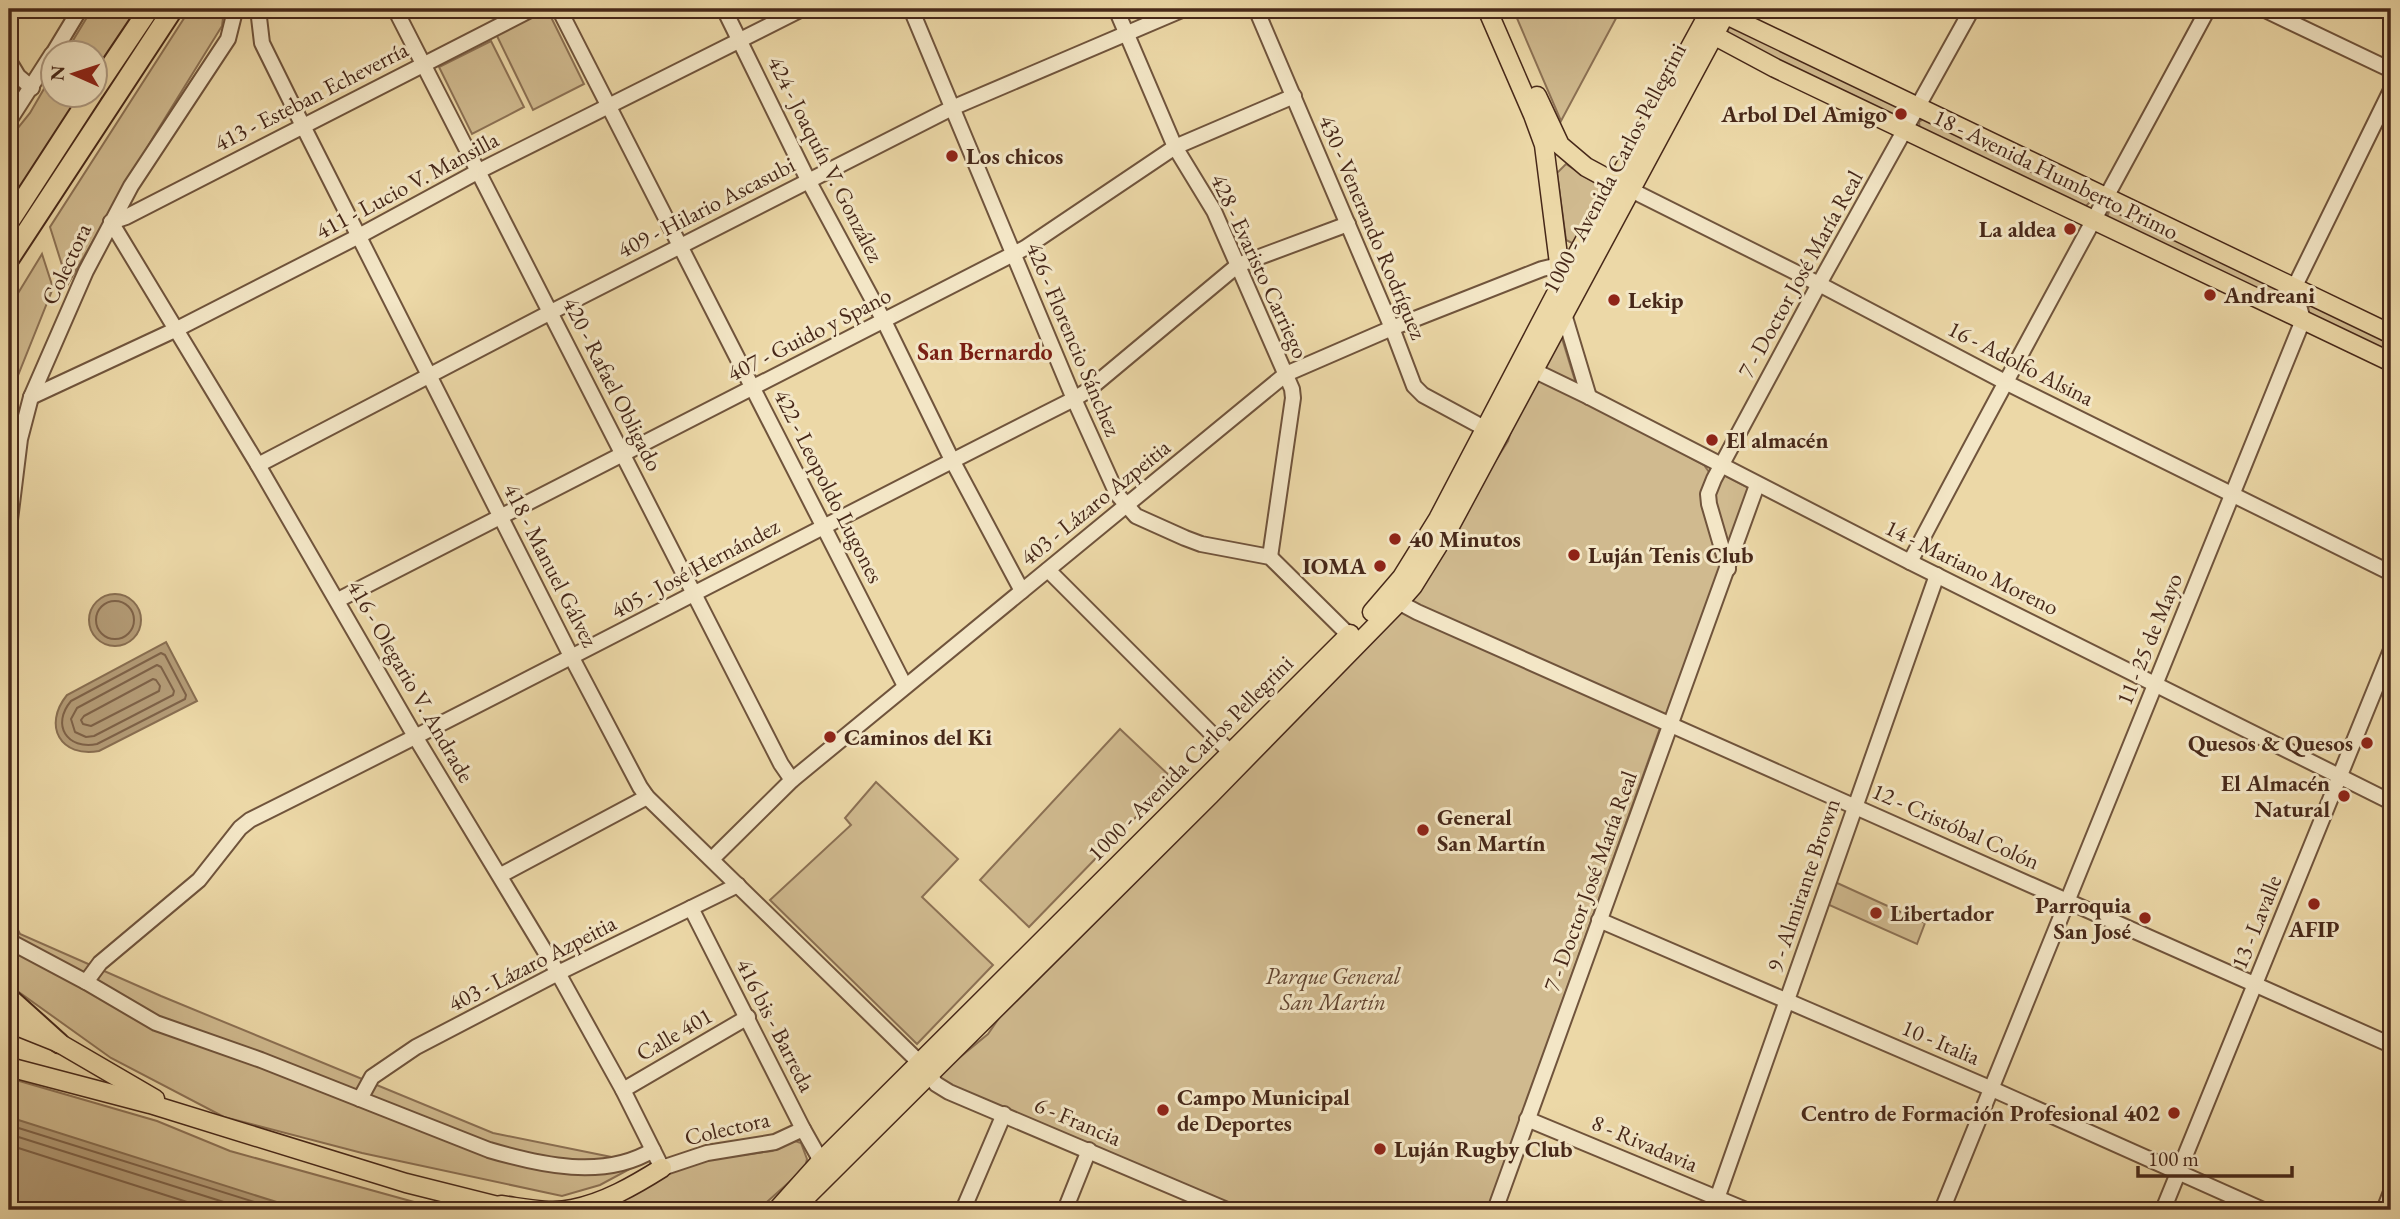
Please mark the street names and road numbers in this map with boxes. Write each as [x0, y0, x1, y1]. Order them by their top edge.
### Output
street label: 413 - Esteban Echeverría [209, 34, 414, 158]
street label: 1000 - Avenida Carlos Pellegrini [1535, 37, 1693, 298]
street label: 424 - Joaquín V. González [761, 51, 891, 267]
street label: 18 - Avenida Humberto Primo [1928, 102, 2184, 246]
street label: 430 - Venerando Rodríguez [1312, 110, 1434, 344]
street label: 411 - Lucio V. Mansilla [310, 124, 504, 246]
street label: 409 - Hilario Ascasubi [612, 149, 800, 265]
street label: 7 - Doctor José María Real [1731, 165, 1870, 383]
street label: 428 - Evaristo Carriego [1204, 169, 1316, 363]
street label: Colectora [34, 218, 98, 310]
street label: 426 - Florencio Sánchez [1020, 237, 1129, 441]
street label: 407 - Guido y Spano [722, 280, 896, 388]
street label: 420 - Rafael Obligado [556, 292, 670, 476]
street label: 16 - Adolfo Alsina [1943, 313, 2100, 413]
street label: 422 - Leopoldo Lugones [767, 384, 891, 588]
street label: 403 - Lázaro Azpeitia [1014, 432, 1177, 572]
street label: 418 - Manuel Gálvez [497, 478, 605, 652]
street label: 405 - José Hernández [605, 511, 785, 625]
street label: 14 - Mariano Moreno [1880, 512, 2064, 622]
street label: 11 - 25 de Mayo [2109, 569, 2189, 709]
street label: 416 - Olegario V. Andrade [341, 574, 481, 788]
street label: 1000 - Avenida Carlos Pellegrini [1081, 648, 1300, 867]
street label: 7 - Doctor José María Real [1536, 766, 1644, 995]
street label: 12 - Cristóbal Colón [1868, 776, 2044, 876]
street label: 9 - Almirante Brown [1759, 794, 1847, 976]
street label: 13 - Lavalle [2224, 871, 2288, 973]
street label: 403 - Lázaro Azpeitia [443, 907, 622, 1018]
street label: 416 bis - Barreda [730, 953, 823, 1097]
street label: Calle 401 [630, 1000, 718, 1068]
street label: 10 - Italia [1897, 1012, 1985, 1072]
street label: 6 - Francia [1030, 1089, 1127, 1153]
street label: Colectora [681, 1103, 773, 1152]
street label: 8 - Rivadavia [1587, 1107, 1703, 1179]

